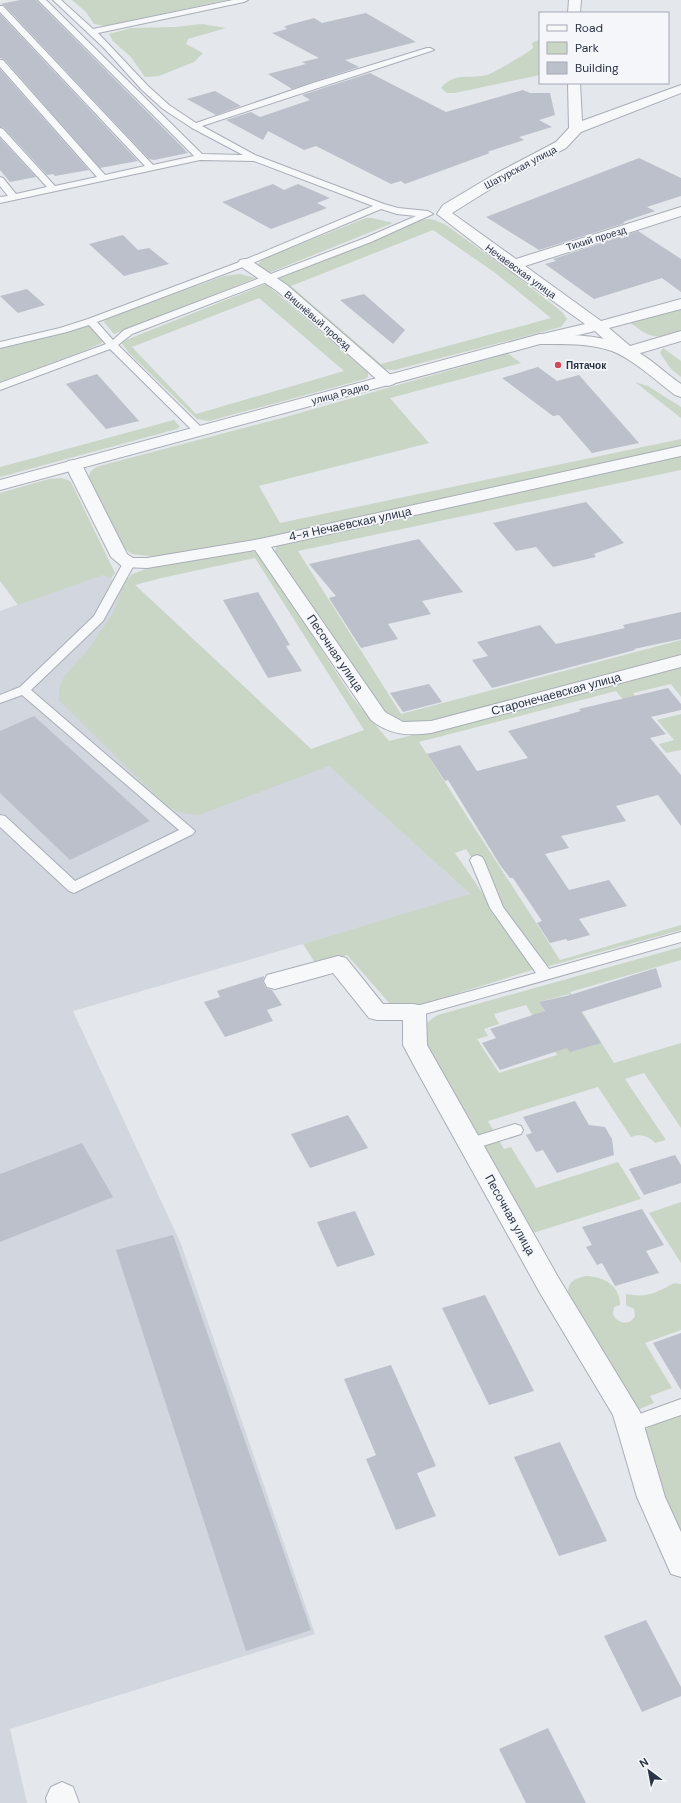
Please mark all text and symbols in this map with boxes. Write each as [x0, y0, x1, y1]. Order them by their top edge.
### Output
legend [539, 12, 669, 84]
text: Road [575, 20, 603, 36]
text: Park [575, 40, 599, 56]
text: Building [575, 60, 619, 76]
street label: Шатурская улица [482, 143, 559, 192]
street label: Тихий проезд [565, 223, 628, 254]
street label: Нечаевская улица [483, 241, 559, 302]
street label: Вишнёвый проезд [282, 288, 354, 353]
place label: Пятачок [566, 359, 607, 372]
marker: Пятачок [553, 360, 563, 370]
street label: улица Радио [310, 379, 371, 407]
street label: 4-я Нечаевская улица [287, 503, 413, 545]
street label: Песочная улица [303, 611, 367, 695]
street label: Старонечаевская улица [489, 669, 623, 719]
street label: Песочная улица [481, 1172, 539, 1259]
north arrow [629, 1751, 669, 1791]
text: N [637, 1754, 651, 1771]

